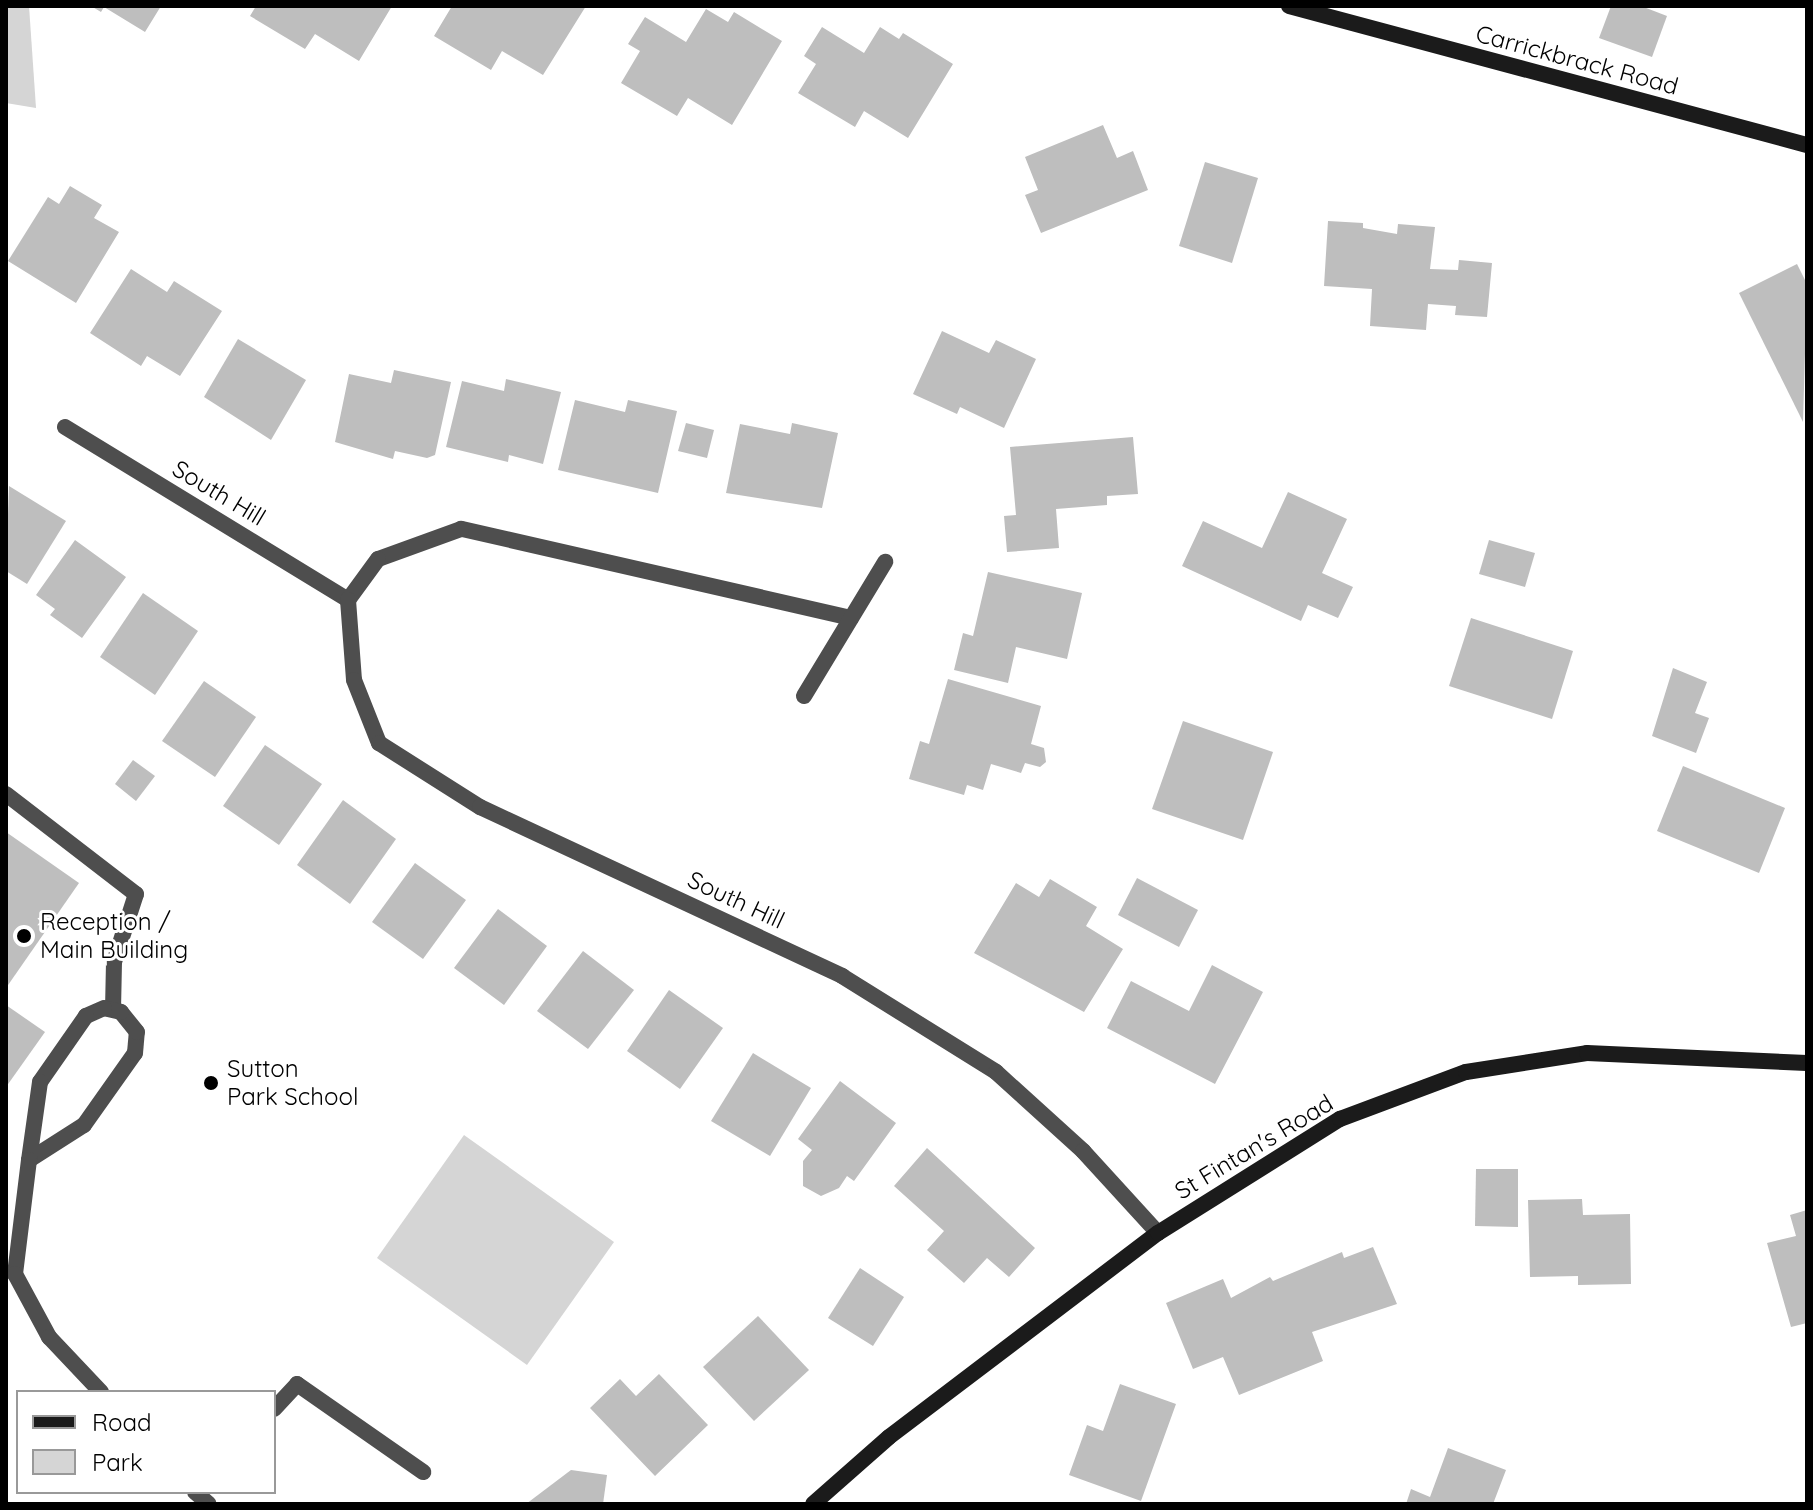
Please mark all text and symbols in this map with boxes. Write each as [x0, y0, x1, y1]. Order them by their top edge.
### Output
street label: Carrickbrack Road [1473, 19, 1681, 101]
street label: South Hill [167, 454, 271, 532]
street label: South Hill [683, 865, 789, 935]
place label: Reception / Main Building [40, 908, 188, 964]
marker: Reception / Main Building [15, 927, 33, 945]
place label: Sutton Park School [227, 1055, 358, 1111]
marker: Sutton Park School [202, 1074, 220, 1092]
street label: St Fintan's Road [1170, 1088, 1338, 1206]
legend [16, 1390, 276, 1494]
text: Road [92, 1407, 152, 1437]
text: Park [92, 1447, 143, 1477]

